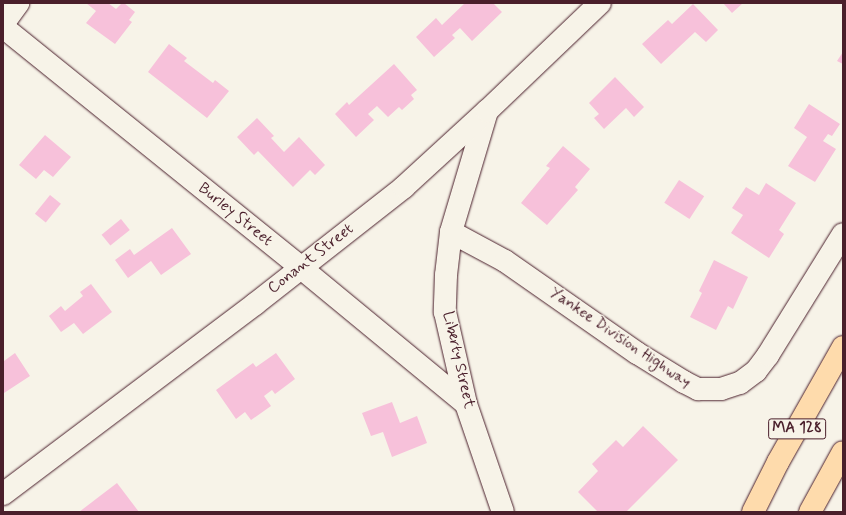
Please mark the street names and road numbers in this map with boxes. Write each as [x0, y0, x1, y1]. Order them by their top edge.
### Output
street label: Burley Street [193, 178, 277, 252]
street label: Conant Street [263, 219, 359, 299]
street label: Yankee Division Highway [546, 284, 694, 392]
street label: Liberty Street [437, 310, 479, 410]
road number: MA 128 [768, 416, 826, 442]

